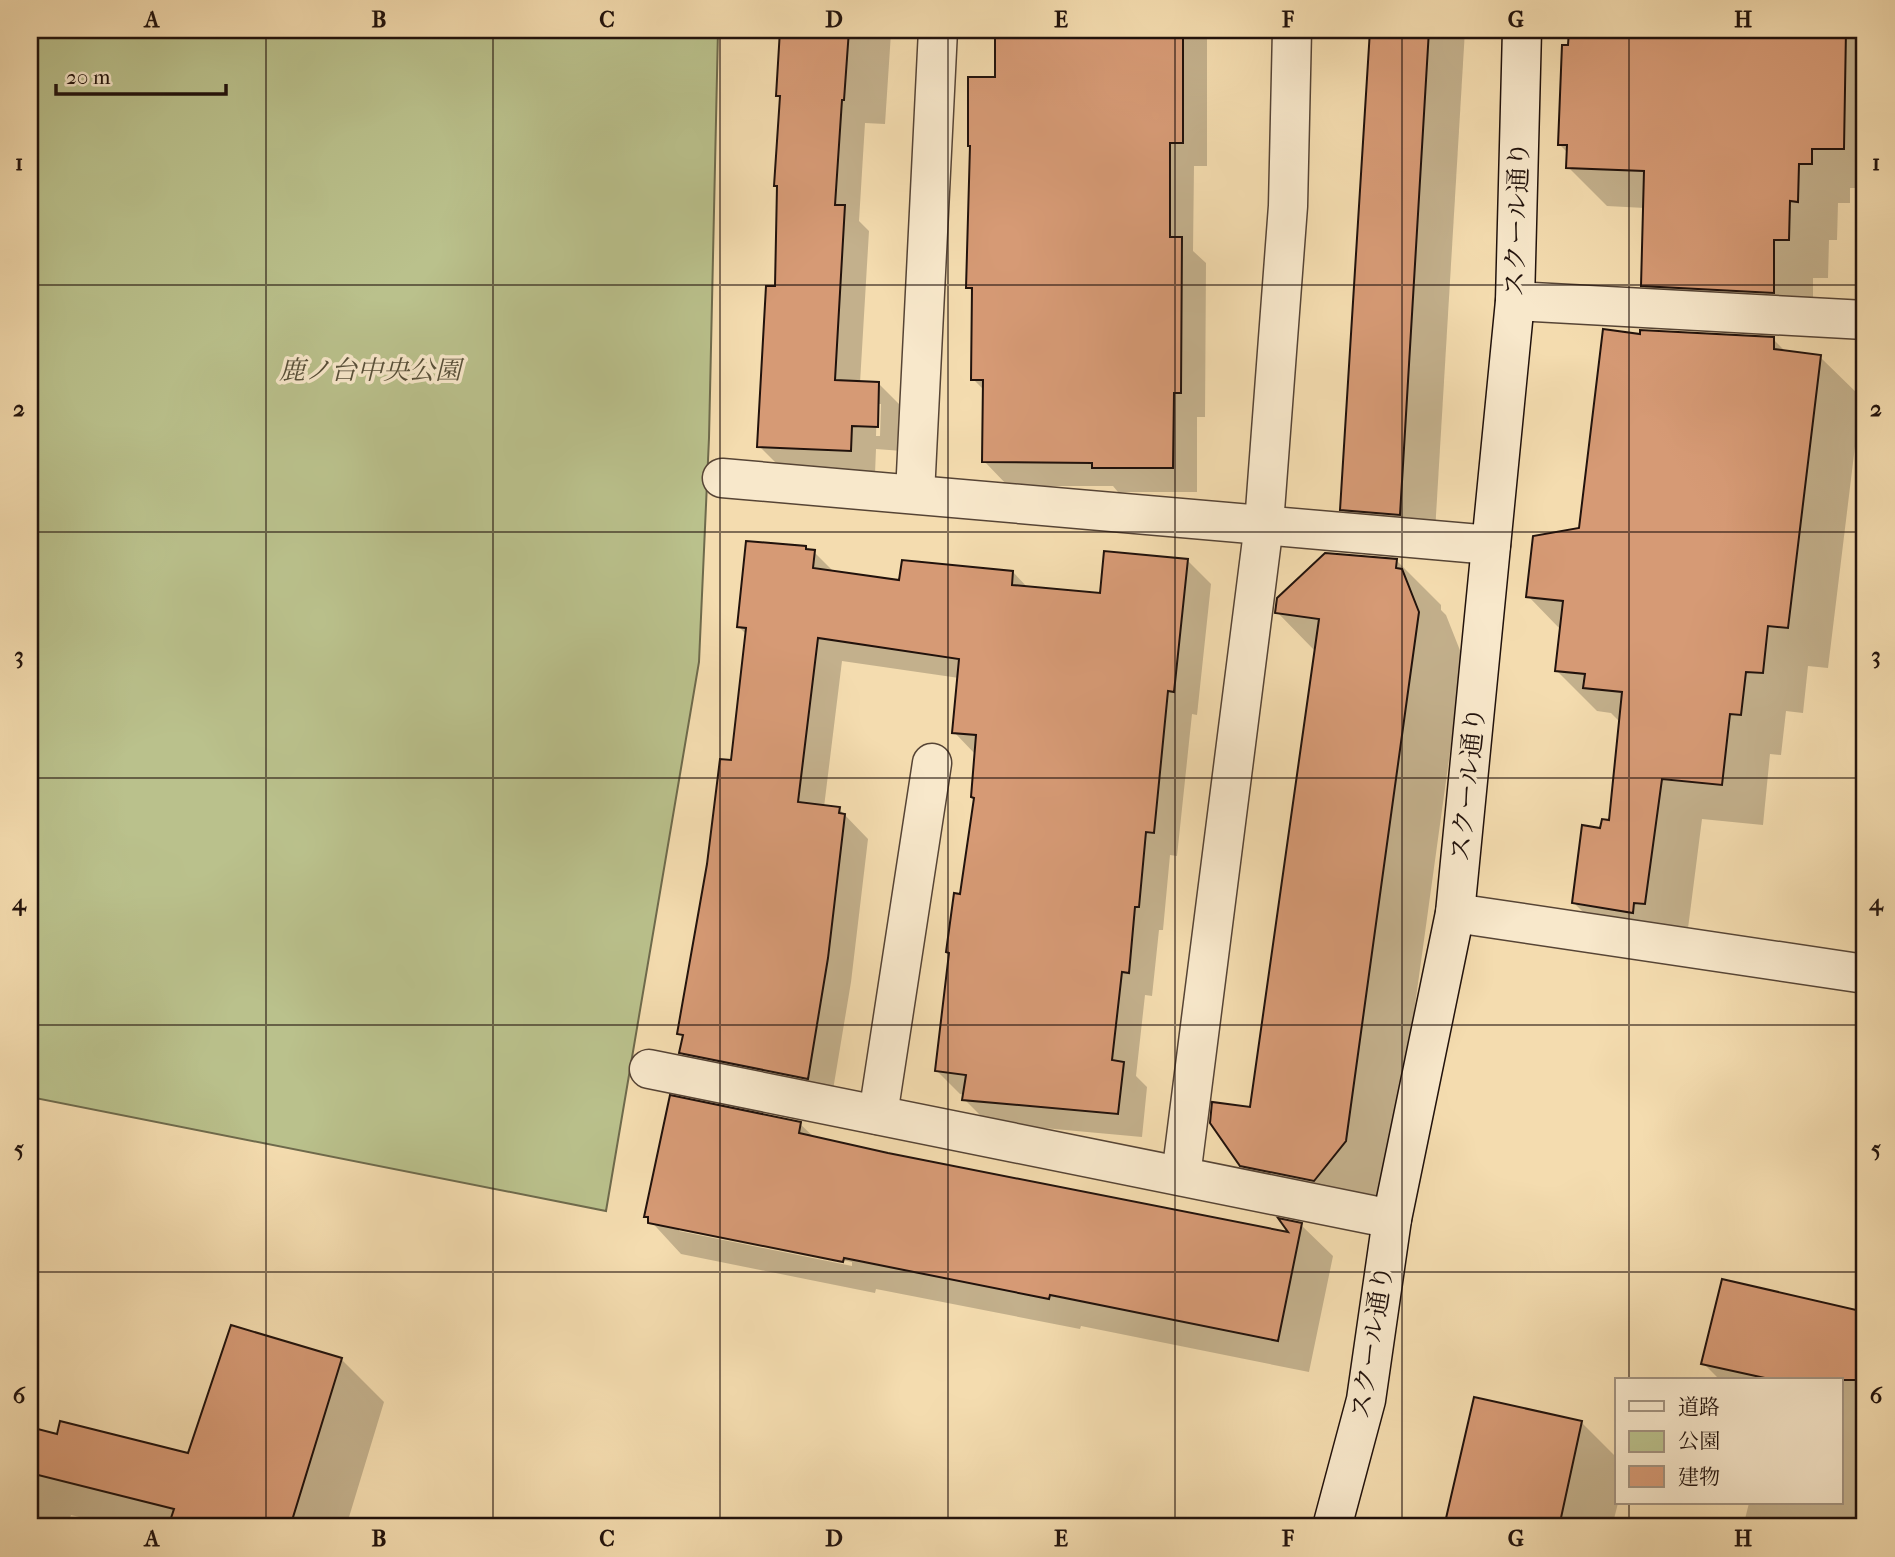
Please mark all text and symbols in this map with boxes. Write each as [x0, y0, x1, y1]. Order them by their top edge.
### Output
text: A [143, 6, 161, 33]
text: B [372, 6, 387, 33]
text: C [599, 6, 615, 33]
text: D [825, 6, 843, 33]
text: E [1054, 6, 1068, 33]
text: F [1281, 6, 1295, 33]
text: G [1508, 6, 1524, 33]
text: H [1734, 6, 1752, 33]
scale bar [56, 52, 226, 96]
text: 20 m [66, 65, 111, 89]
street label: スクール通り [1499, 141, 1535, 297]
text: 1 [15, 149, 23, 176]
text: 1 [1872, 149, 1880, 176]
park label: 鹿ノ台中央公園 [279, 355, 465, 386]
text: 2 [13, 395, 25, 422]
text: 2 [1870, 395, 1882, 422]
text: 3 [14, 642, 24, 669]
text: 3 [1871, 642, 1881, 669]
street label: スクール通り [1444, 705, 1492, 863]
text: 4 [11, 889, 27, 916]
text: 4 [1868, 889, 1884, 916]
text: 5 [14, 1135, 24, 1162]
text: 5 [1871, 1135, 1881, 1162]
street label: スクール通り [1345, 1263, 1399, 1421]
legend [1615, 1378, 1842, 1504]
text: 6 [13, 1382, 26, 1409]
text: 6 [1870, 1382, 1883, 1409]
text: 道路 [1678, 1395, 1720, 1419]
text: 公園 [1678, 1429, 1720, 1453]
text: 建物 [1678, 1465, 1720, 1489]
text: A [143, 1525, 161, 1552]
text: B [372, 1525, 387, 1552]
text: C [599, 1525, 615, 1552]
text: D [825, 1525, 843, 1552]
text: E [1054, 1525, 1068, 1552]
text: F [1281, 1525, 1295, 1552]
text: G [1508, 1525, 1524, 1552]
text: H [1734, 1525, 1752, 1552]

